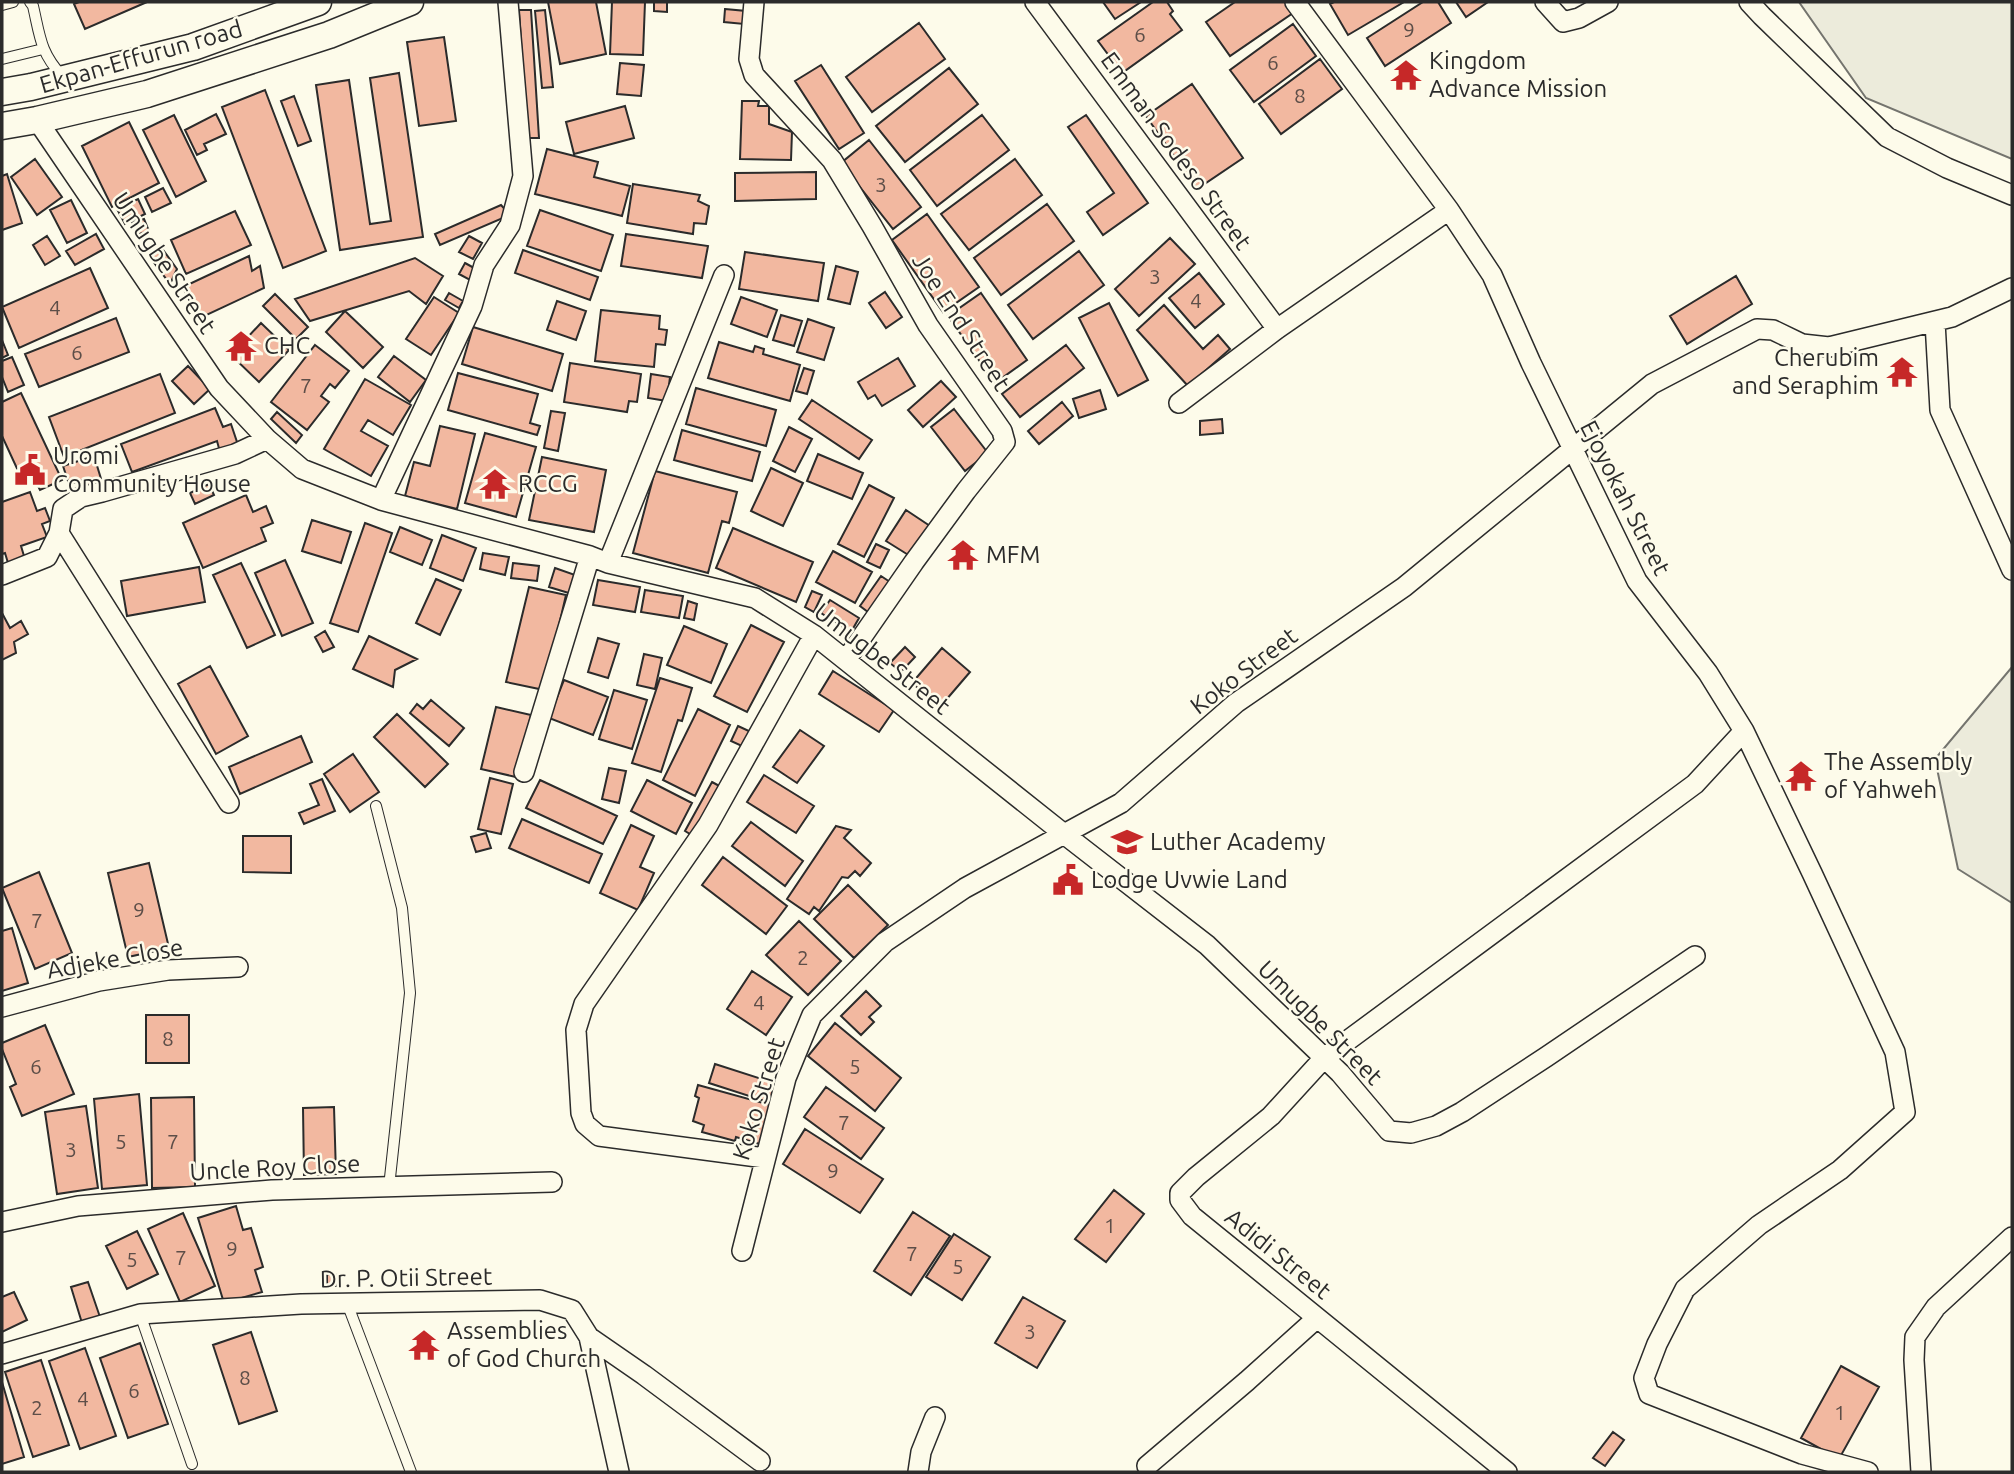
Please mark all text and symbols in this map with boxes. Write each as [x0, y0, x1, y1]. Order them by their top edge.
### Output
street label: Ekpan-Effurun road [36, 15, 245, 98]
house number: 9 [1403, 17, 1415, 41]
house number: 6 [1134, 22, 1146, 46]
street label: Emman Sodeso Street [1096, 47, 1257, 255]
place label: Kingdom Advance Mission [1429, 47, 1607, 102]
house number: 6 [1267, 50, 1279, 74]
temple icon: Kingdom Advance Mission [1389, 58, 1423, 92]
house number: 8 [1294, 83, 1306, 107]
house number: 3 [875, 172, 887, 196]
street label: Umugbe Street [107, 187, 222, 339]
street label: Joe End Street [907, 248, 1016, 396]
house number: 3 [1149, 264, 1161, 288]
house number: 4 [1190, 288, 1202, 312]
house number: 4 [49, 295, 61, 319]
temple icon: CHC [224, 329, 258, 363]
place label: CHC [264, 332, 310, 359]
house number: 6 [71, 340, 83, 364]
place label: Cherubim and Seraphim [1732, 344, 1879, 399]
temple icon: Cherubim and Seraphim [1885, 355, 1919, 389]
house number: 7 [300, 373, 312, 397]
street label: Ejoyokah Street [1575, 416, 1676, 580]
place label: Uromi Community House [53, 442, 251, 497]
public building icon: Uromi Community House [13, 453, 47, 487]
temple icon: RCCG [478, 467, 512, 501]
place label: RCCG [518, 470, 578, 497]
temple icon: MFM [946, 538, 980, 572]
place label: MFM [986, 541, 1040, 568]
street label: Umugbe Street [809, 597, 956, 720]
street label: Koko Street [1185, 621, 1303, 719]
place label: The Assembly of Yahweh [1824, 748, 1973, 803]
temple icon: The Assembly of Yahweh [1784, 759, 1818, 793]
school or university icon: Luther Academy [1110, 825, 1144, 859]
place label: Luther Academy [1150, 828, 1326, 855]
public building icon: Lodge Uvwie Land [1051, 863, 1085, 897]
place label: Lodge Uvwie Land [1091, 866, 1288, 893]
house number: 9 [133, 897, 145, 921]
house number: 7 [31, 908, 43, 932]
street label: Adjeke Close [45, 933, 185, 984]
house number: 2 [797, 945, 809, 969]
street label: Umugbe Street [1253, 955, 1388, 1091]
house number: 4 [753, 990, 765, 1014]
house number: 8 [162, 1026, 174, 1050]
street label: Koko Street [727, 1034, 790, 1163]
house number: 6 [30, 1054, 42, 1078]
house number: 5 [849, 1054, 861, 1078]
house number: 7 [838, 1110, 850, 1134]
house number: 5 [115, 1129, 127, 1153]
house number: 7 [167, 1129, 179, 1153]
house number: 3 [65, 1137, 77, 1161]
street label: Uncle Roy Close [189, 1150, 361, 1185]
house number: 9 [827, 1158, 839, 1182]
street label: Adidi Street [1220, 1203, 1337, 1305]
house number: 1 [1104, 1213, 1116, 1237]
house number: 9 [226, 1236, 238, 1260]
house number: 7 [906, 1241, 918, 1265]
house number: 7 [175, 1245, 187, 1269]
house number: 5 [126, 1247, 138, 1271]
house number: 5 [952, 1254, 964, 1278]
street label: Dr. P. Otii Street [320, 1262, 493, 1293]
place label: Assemblies of God Church [447, 1317, 601, 1372]
house number: 3 [1024, 1319, 1036, 1343]
temple icon: Assemblies of God Church [407, 1328, 441, 1362]
house number: 8 [239, 1365, 251, 1389]
house number: 6 [128, 1378, 140, 1402]
house number: 4 [77, 1386, 89, 1410]
house number: 2 [31, 1395, 43, 1419]
house number: 1 [1834, 1400, 1846, 1424]

